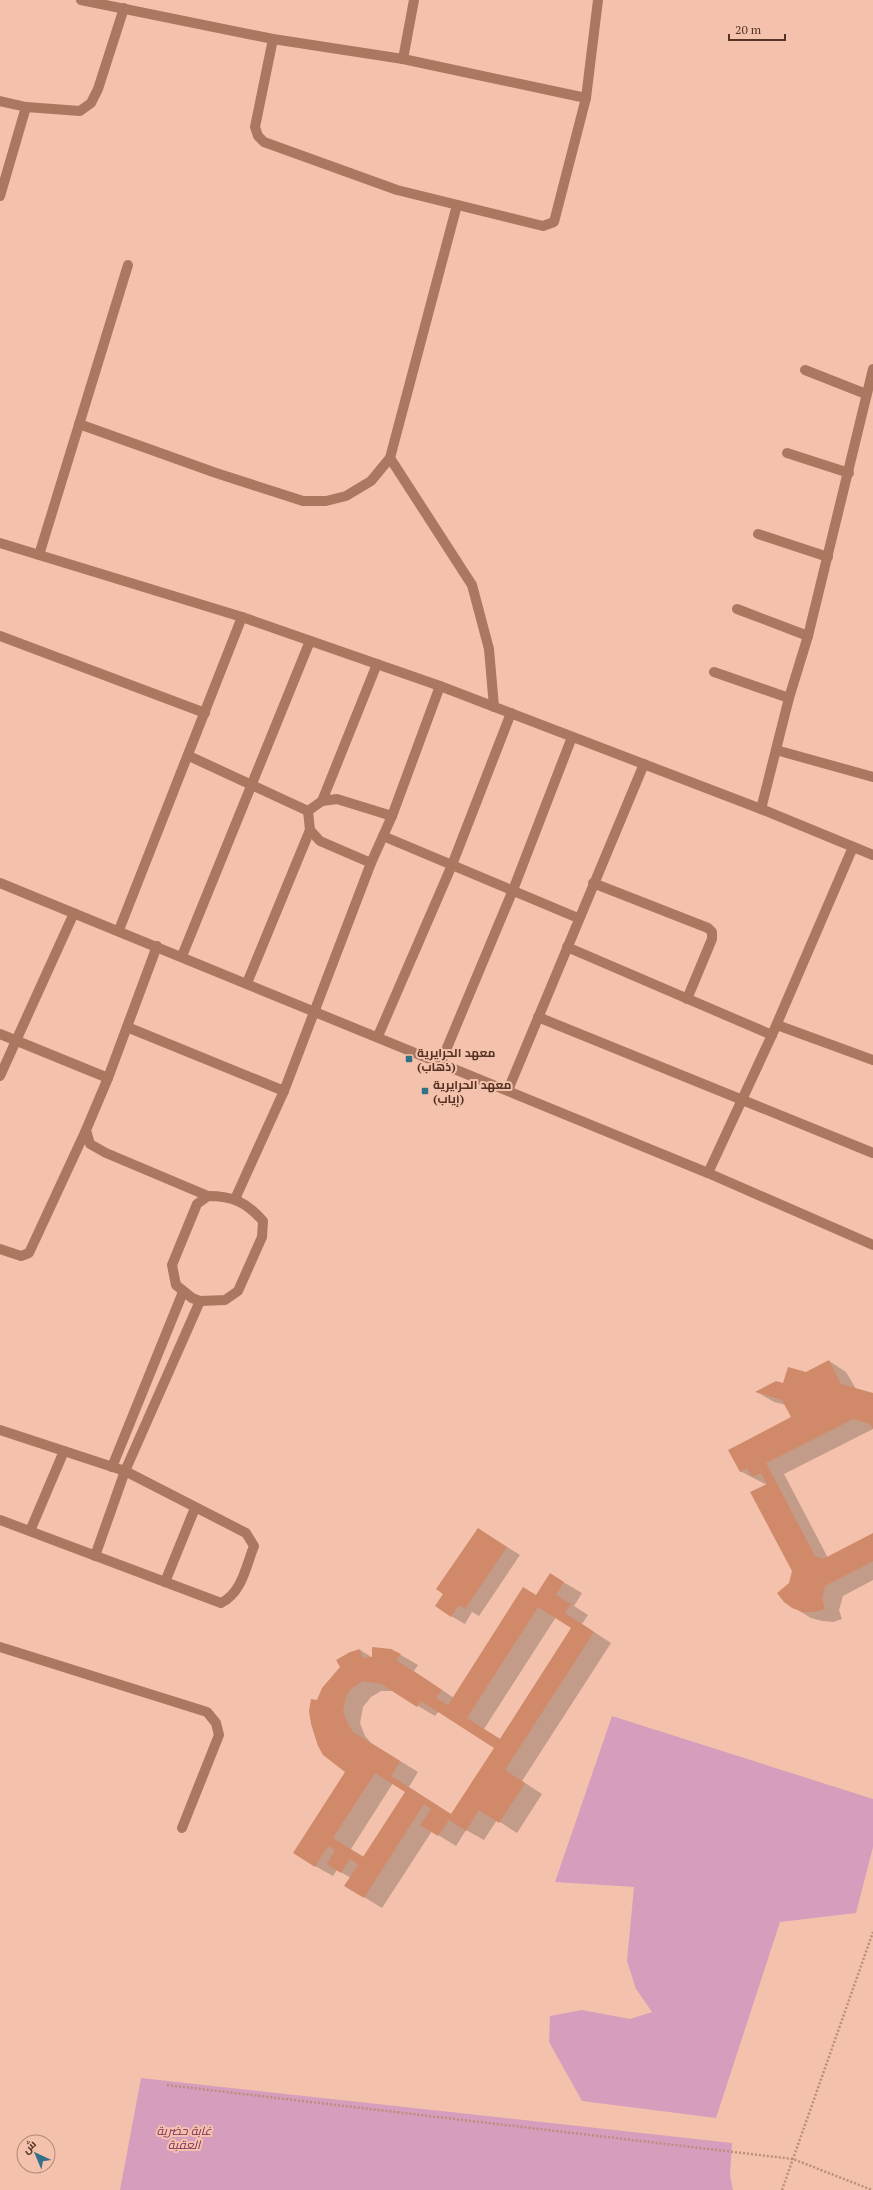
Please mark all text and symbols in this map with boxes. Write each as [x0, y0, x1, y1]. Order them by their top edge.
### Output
scale bar [729, 16, 785, 42]
text: 20 m [735, 22, 762, 37]
place label: معهد الحرايرية (ذهاب) [417, 1045, 496, 1074]
marker: معهد الحرايرية (ذهاب) [404, 1054, 414, 1064]
place label: معهد الحرايرية (إياب) [433, 1077, 512, 1107]
marker: معهد الحرايرية (إياب) [420, 1086, 430, 1096]
park label: غابة حضرية العقبة [157, 2123, 212, 2152]
north arrow [16, 2134, 56, 2174]
text: ش [19, 2137, 39, 2157]

